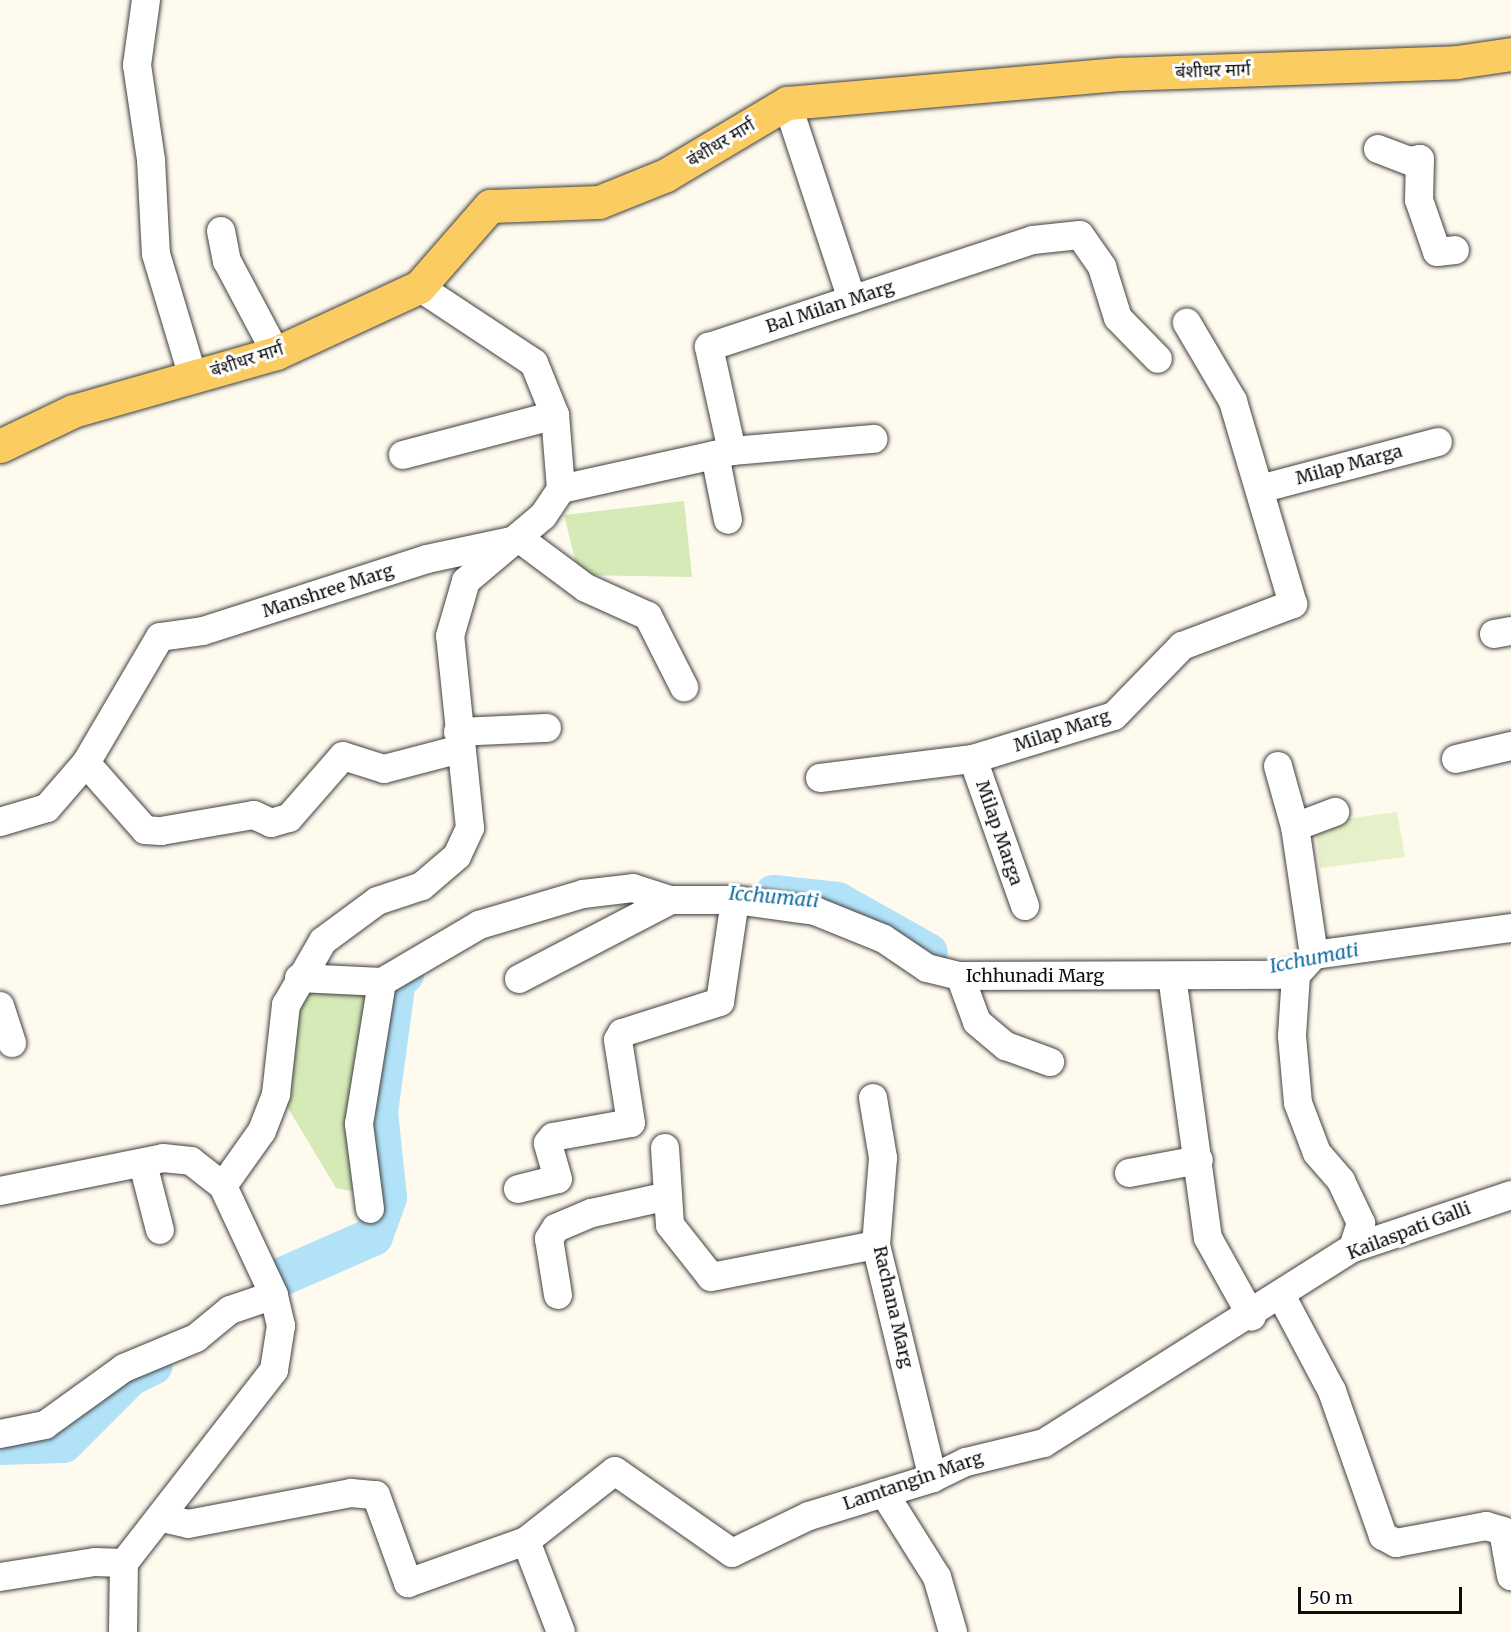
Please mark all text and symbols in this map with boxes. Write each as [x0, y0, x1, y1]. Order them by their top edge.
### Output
street label: बंशीधर मार्ग [1175, 59, 1251, 83]
street label: बंशीधर मार्ग [683, 114, 759, 172]
street label: Bal Milan Marg [763, 276, 897, 338]
street label: बंशीधर मार्ग [208, 338, 286, 382]
street label: Milap Marga [1293, 440, 1405, 490]
street label: Manshree Marg [260, 560, 396, 622]
street label: Milap Marg [1011, 705, 1113, 757]
street label: Milap Marga [971, 778, 1027, 888]
water label: Icchumati [728, 880, 820, 912]
water label: Icchumati [1267, 937, 1361, 977]
street label: Ichhunadi Marg [966, 965, 1104, 987]
street label: Kailaspati Galli [1344, 1198, 1474, 1264]
street label: Rachana Marg [868, 1244, 918, 1370]
street label: Lamtangin Marg [840, 1447, 986, 1515]
scale bar [1301, 1575, 1464, 1613]
text: 50 m [1309, 1586, 1353, 1609]

